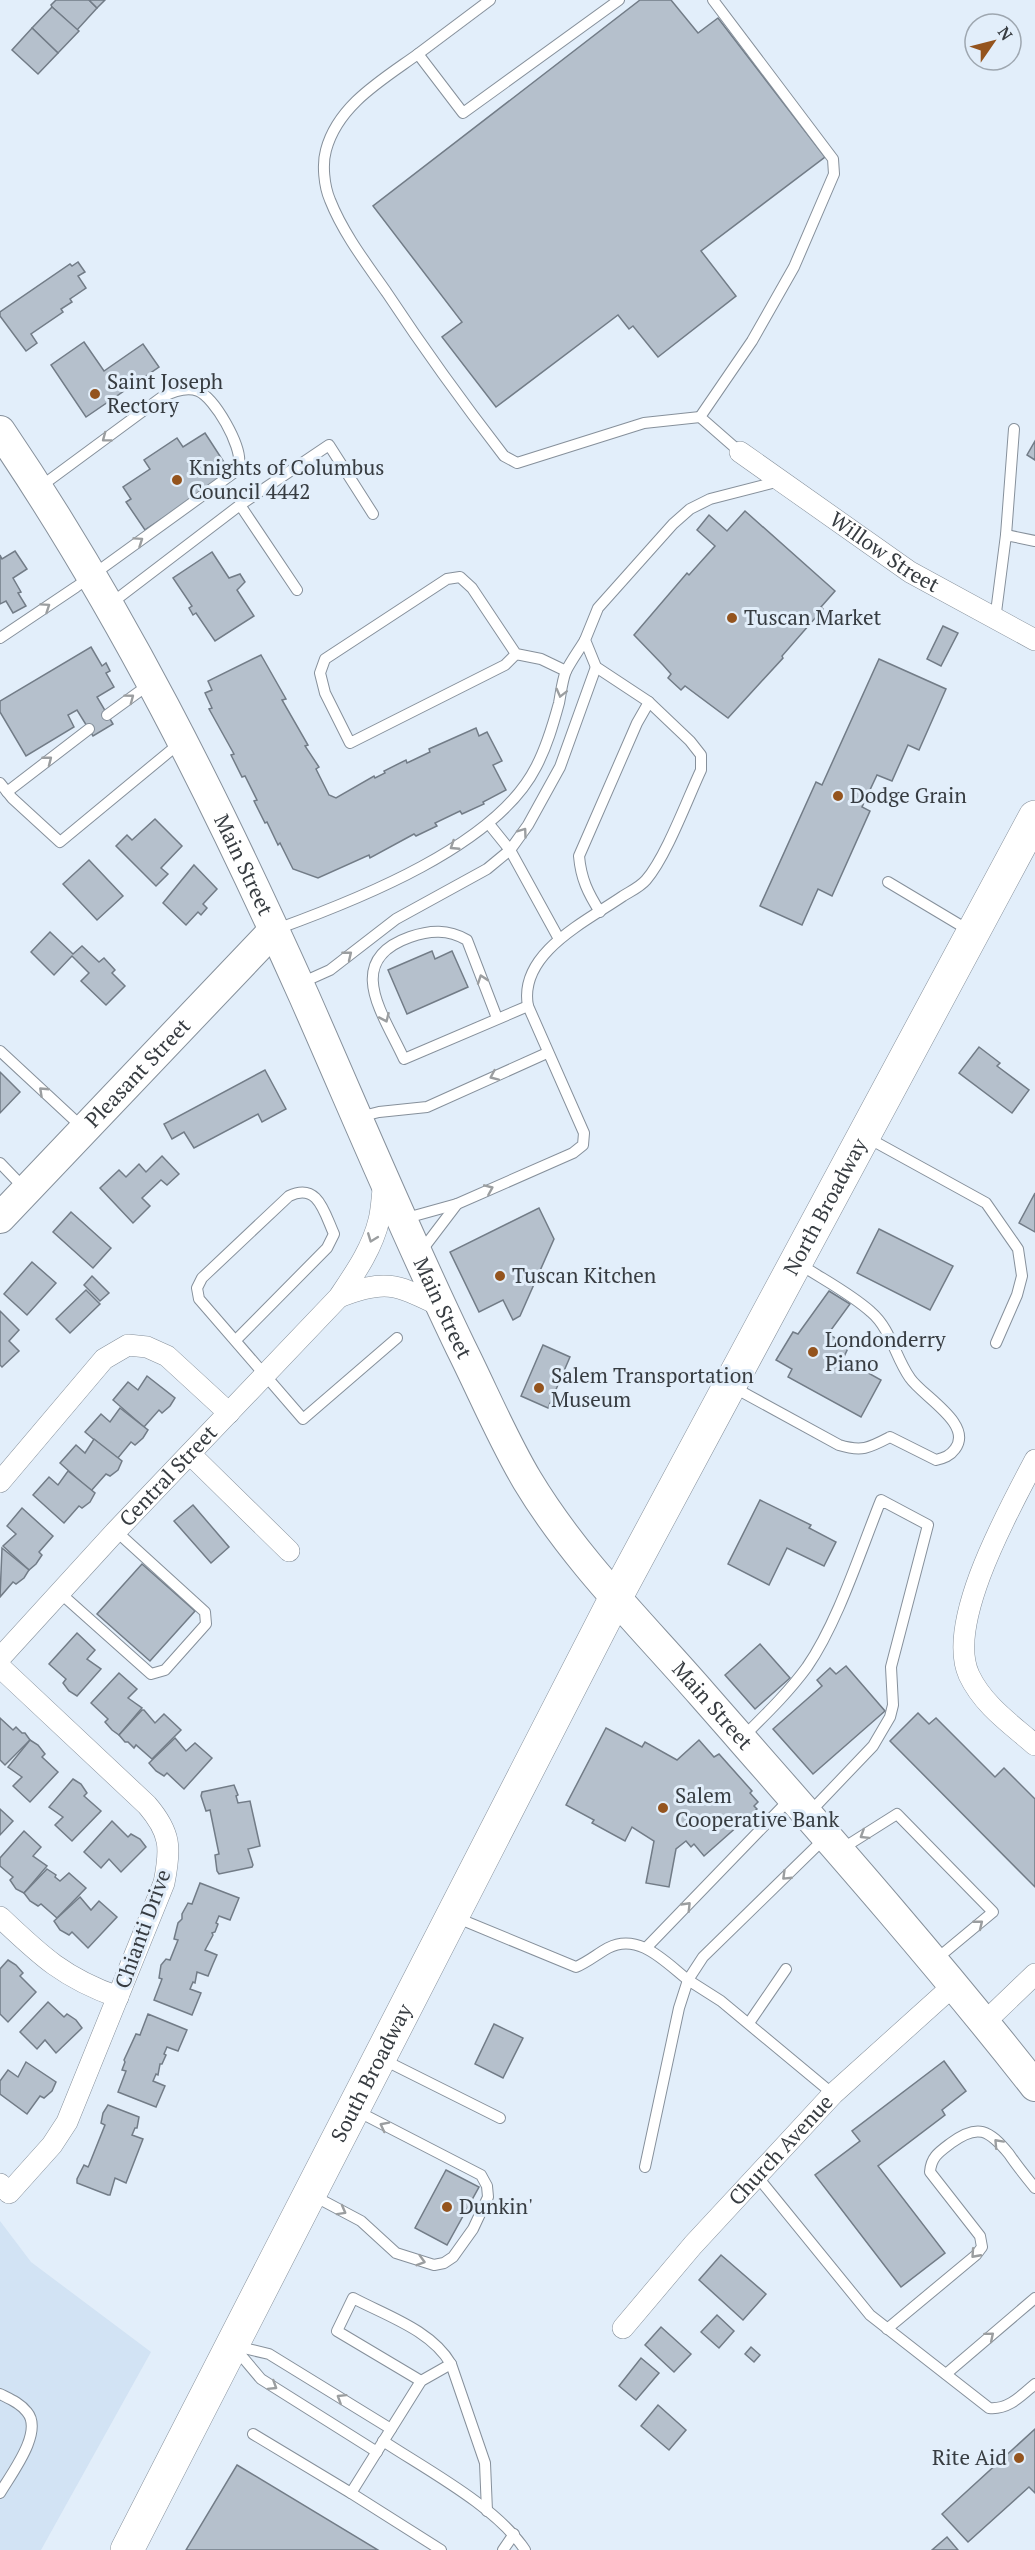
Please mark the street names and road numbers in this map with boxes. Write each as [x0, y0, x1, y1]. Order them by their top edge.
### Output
street label: Willow Street [825, 505, 945, 598]
street label: Main Street [208, 809, 280, 920]
street label: Pleasant Street [78, 1011, 196, 1133]
street label: North Broadway [776, 1133, 873, 1280]
street label: Main Street [408, 1253, 479, 1363]
street label: Central Street [113, 1418, 223, 1532]
street label: Main Street [667, 1655, 760, 1755]
street label: Chianti Drive [108, 1865, 177, 1992]
street label: South Broadway [324, 1998, 418, 2146]
street label: Church Avenue [722, 2088, 839, 2211]

